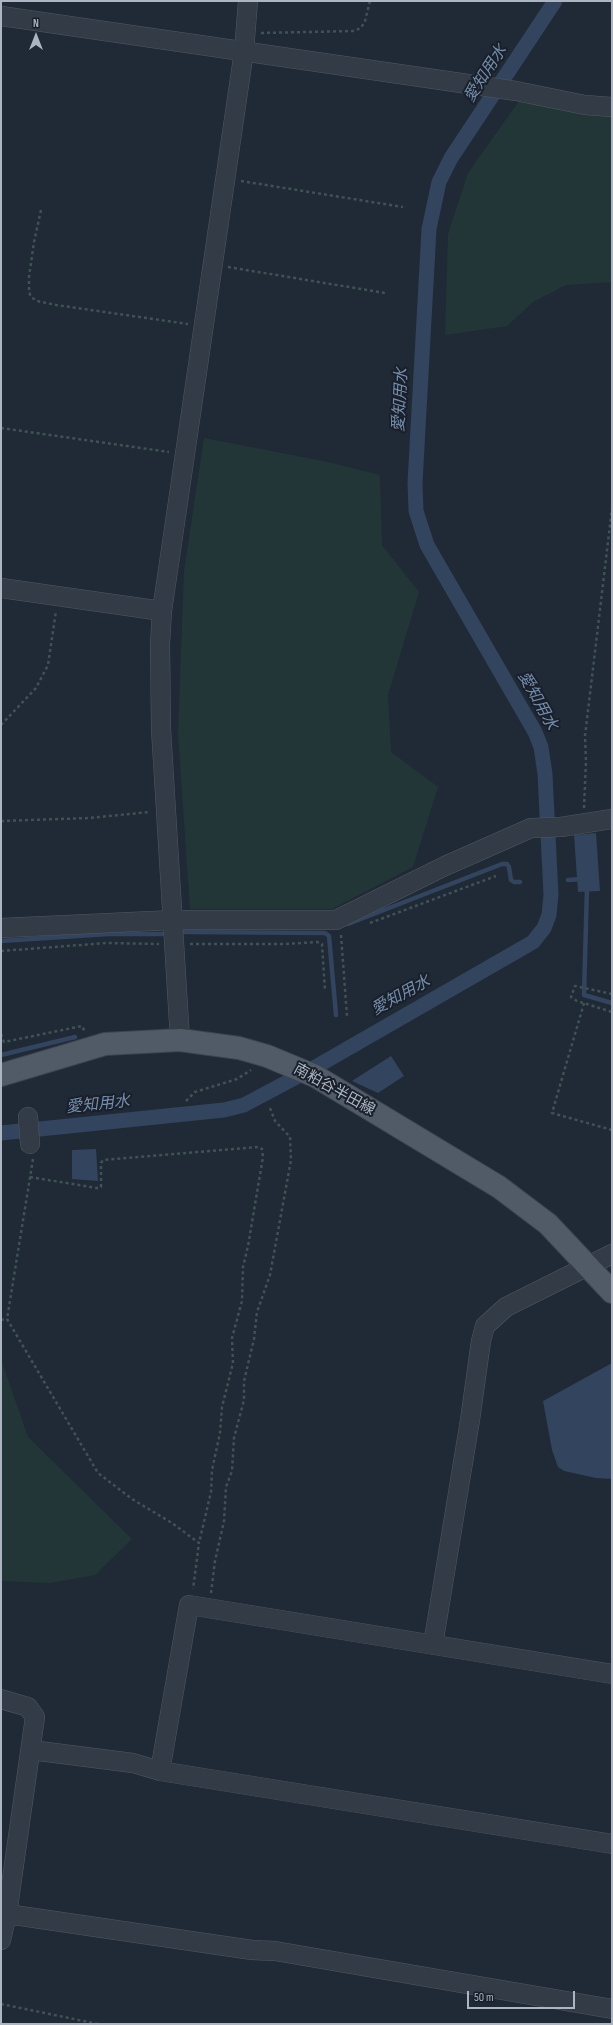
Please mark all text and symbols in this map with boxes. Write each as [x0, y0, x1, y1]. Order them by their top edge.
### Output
north arrow [16, 16, 56, 56]
text: N [33, 17, 39, 30]
water label: 愛知用水 [461, 42, 511, 106]
water label: 愛知用水 [390, 368, 412, 432]
water label: 愛知用水 [513, 668, 561, 734]
water label: 愛知用水 [368, 972, 434, 1020]
street label: 南粕谷半田線 [290, 1060, 378, 1120]
water label: 愛知用水 [65, 1092, 131, 1118]
scale bar [469, 1983, 577, 2009]
text: 50 m [474, 1990, 494, 2005]

